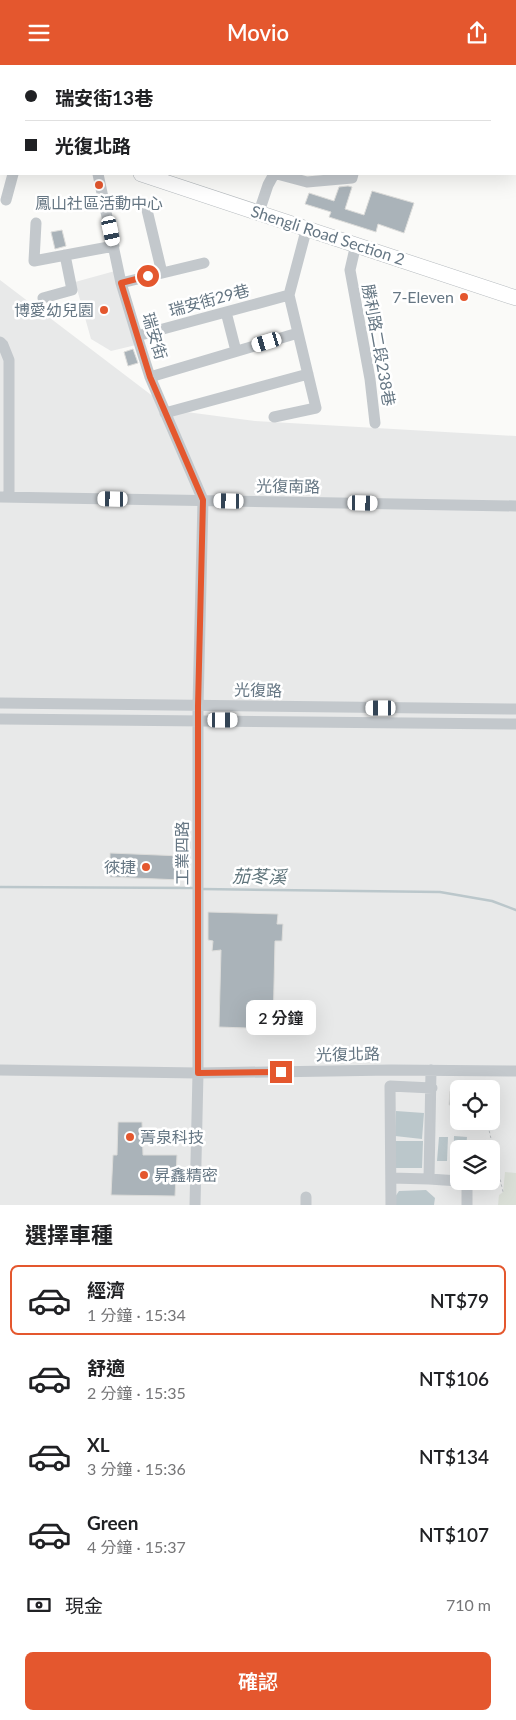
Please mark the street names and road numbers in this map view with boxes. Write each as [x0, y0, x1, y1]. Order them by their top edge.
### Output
street label: Shengli Road Section 2 [249, 201, 407, 268]
street label: 瑞安街29巷 [167, 280, 251, 319]
street label: 勝利路二段238巷 [359, 282, 400, 408]
street label: 瑞安街 [139, 310, 172, 362]
street label: 光復南路 [256, 475, 320, 496]
street label: 光復路 [234, 680, 282, 699]
street label: 工業四路 [172, 821, 191, 885]
street label: 光復北路 [316, 1043, 380, 1064]

